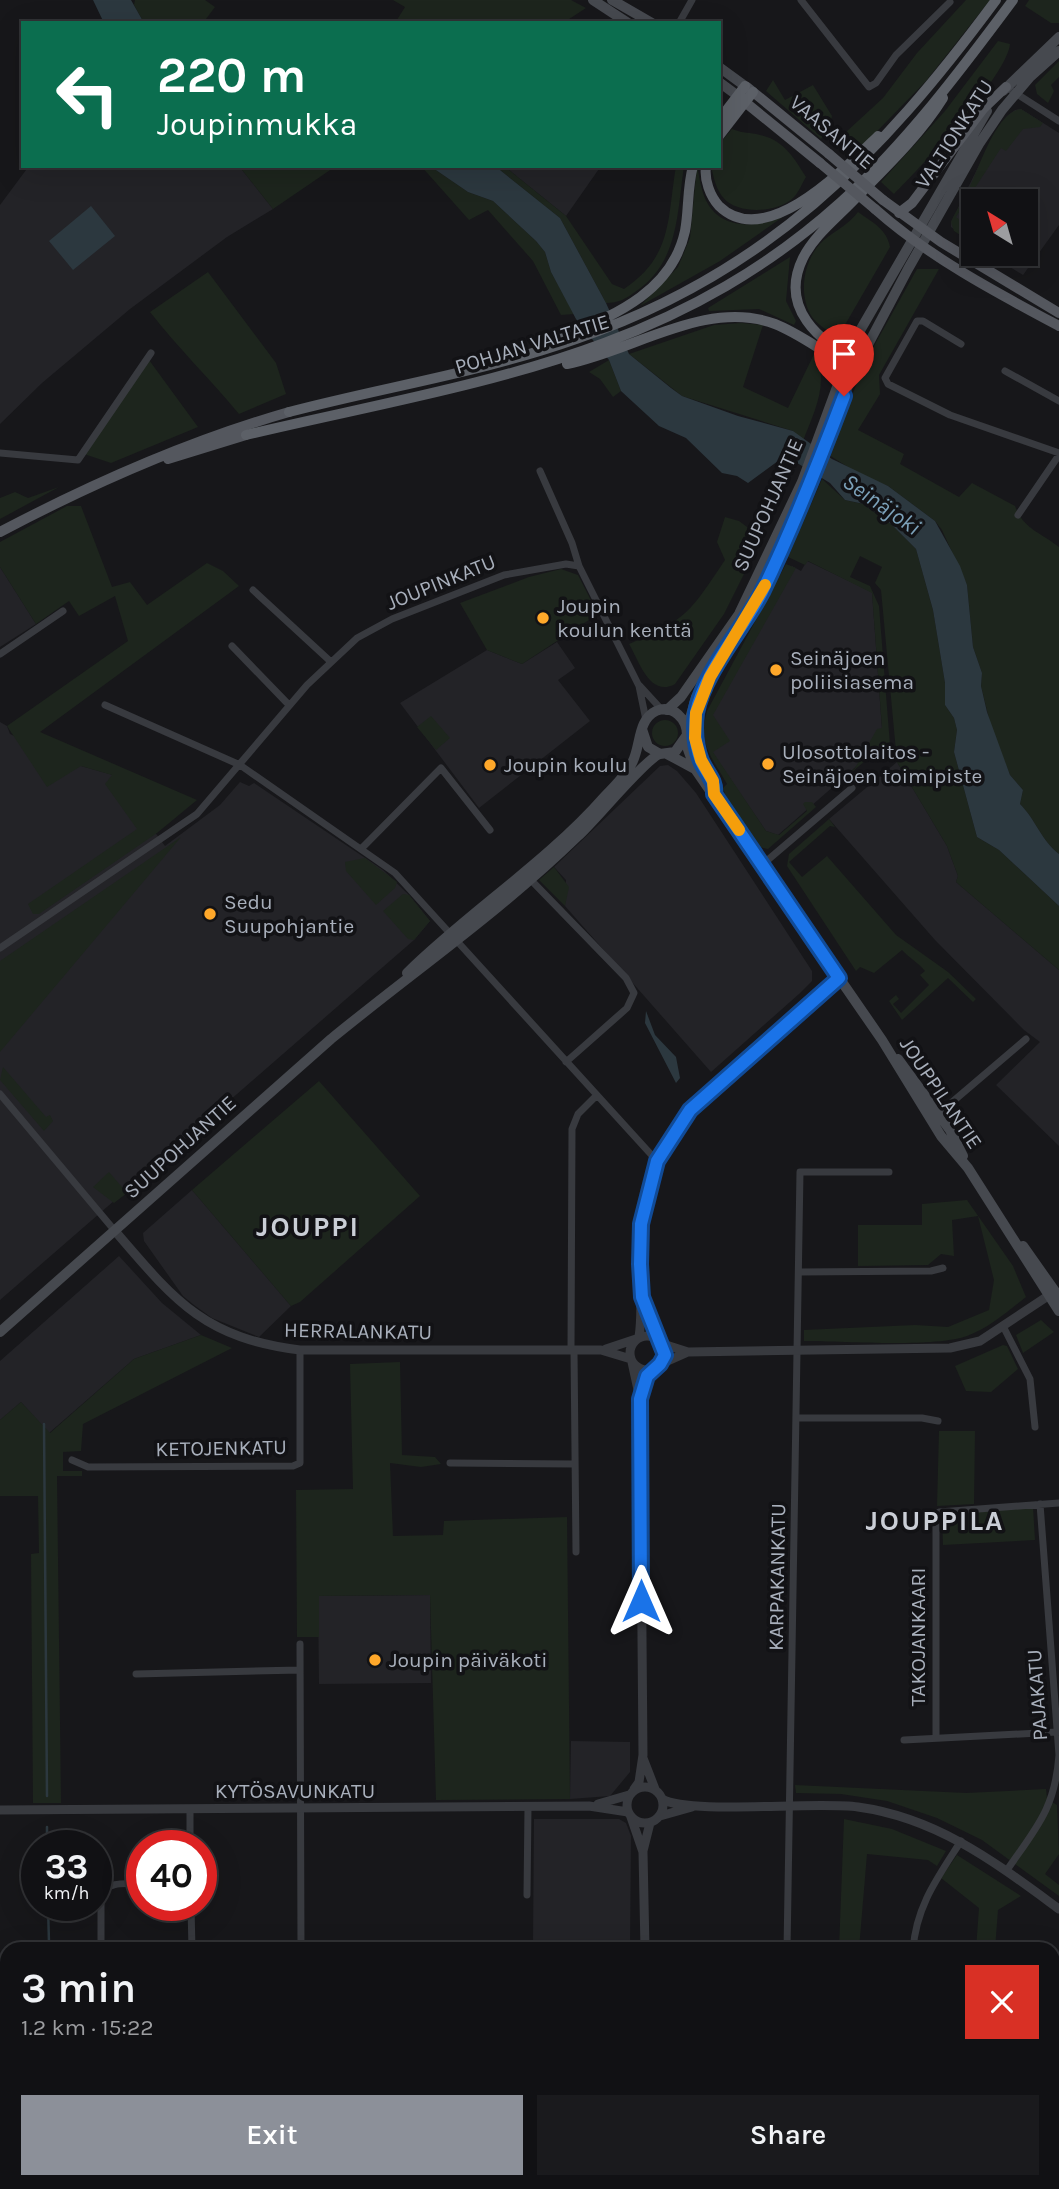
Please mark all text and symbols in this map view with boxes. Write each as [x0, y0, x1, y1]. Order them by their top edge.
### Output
text: 220 m [157, 47, 306, 104]
icon: left [42, 49, 133, 140]
street label: VALTIONKATU [910, 75, 998, 193]
street label: VAASANTIE [785, 90, 879, 174]
text: Joupinmukka [157, 106, 357, 143]
north arrow [961, 189, 1038, 266]
map controls [961, 189, 1038, 266]
street label: POHJAN VALTATIE [452, 309, 612, 379]
pin [814, 324, 874, 396]
icon: arrive [825, 335, 863, 373]
street label: SUUPOHJANTIE [728, 435, 808, 575]
water label: Seinäjoki [837, 468, 926, 541]
street label: JOUPINKATU [383, 549, 499, 615]
place label: Joupin koulun kenttä [557, 594, 692, 642]
marker: Joupin koulun kenttä [535, 610, 551, 626]
place label: Seinäjoen poliisiasema [790, 646, 914, 694]
marker: Seinäjoen poliisiasema [768, 662, 784, 678]
place label: Ulosottolaitos - Seinäjoen toimipiste [782, 740, 982, 788]
place label: Joupin koulu [504, 753, 627, 777]
marker: Ulosottolaitos - Seinäjoen toimipiste [760, 756, 776, 772]
marker: Joupin koulu [482, 757, 498, 773]
place label: Sedu Suupohjantie [224, 890, 354, 938]
marker: Sedu Suupohjantie [202, 906, 218, 922]
street label: JOUPPILANTIE [895, 1033, 987, 1153]
street label: SUUPOHJANTIE [119, 1090, 241, 1204]
district label: JOUPPI [256, 1210, 360, 1243]
street label: HERRALANKATU [284, 1318, 432, 1344]
street label: KETOJENKATU [155, 1435, 287, 1461]
street label: KARPAKANKATU [764, 1503, 790, 1651]
district label: JOUPPILA [865, 1504, 1005, 1537]
position arrow [604, 1564, 678, 1638]
street label: TAKOJANKAARI [906, 1568, 930, 1706]
place label: Joupin päiväkoti [389, 1648, 548, 1672]
street label: PAJAKATU [1022, 1648, 1052, 1742]
marker: Joupin päiväkoti [367, 1652, 383, 1668]
street label: KYTÖSAVUNKATU [215, 1779, 375, 1803]
speed limit sign: 40 [126, 1830, 217, 1921]
text: 33 [45, 1846, 88, 1887]
text: km/h [44, 1882, 89, 1904]
text: 3 min [21, 1963, 136, 2013]
button: close [965, 1965, 1039, 2039]
text: 1.2 km · 15:22 [21, 2014, 154, 2041]
button: Exit [21, 2095, 523, 2175]
button: Share [537, 2095, 1039, 2175]

